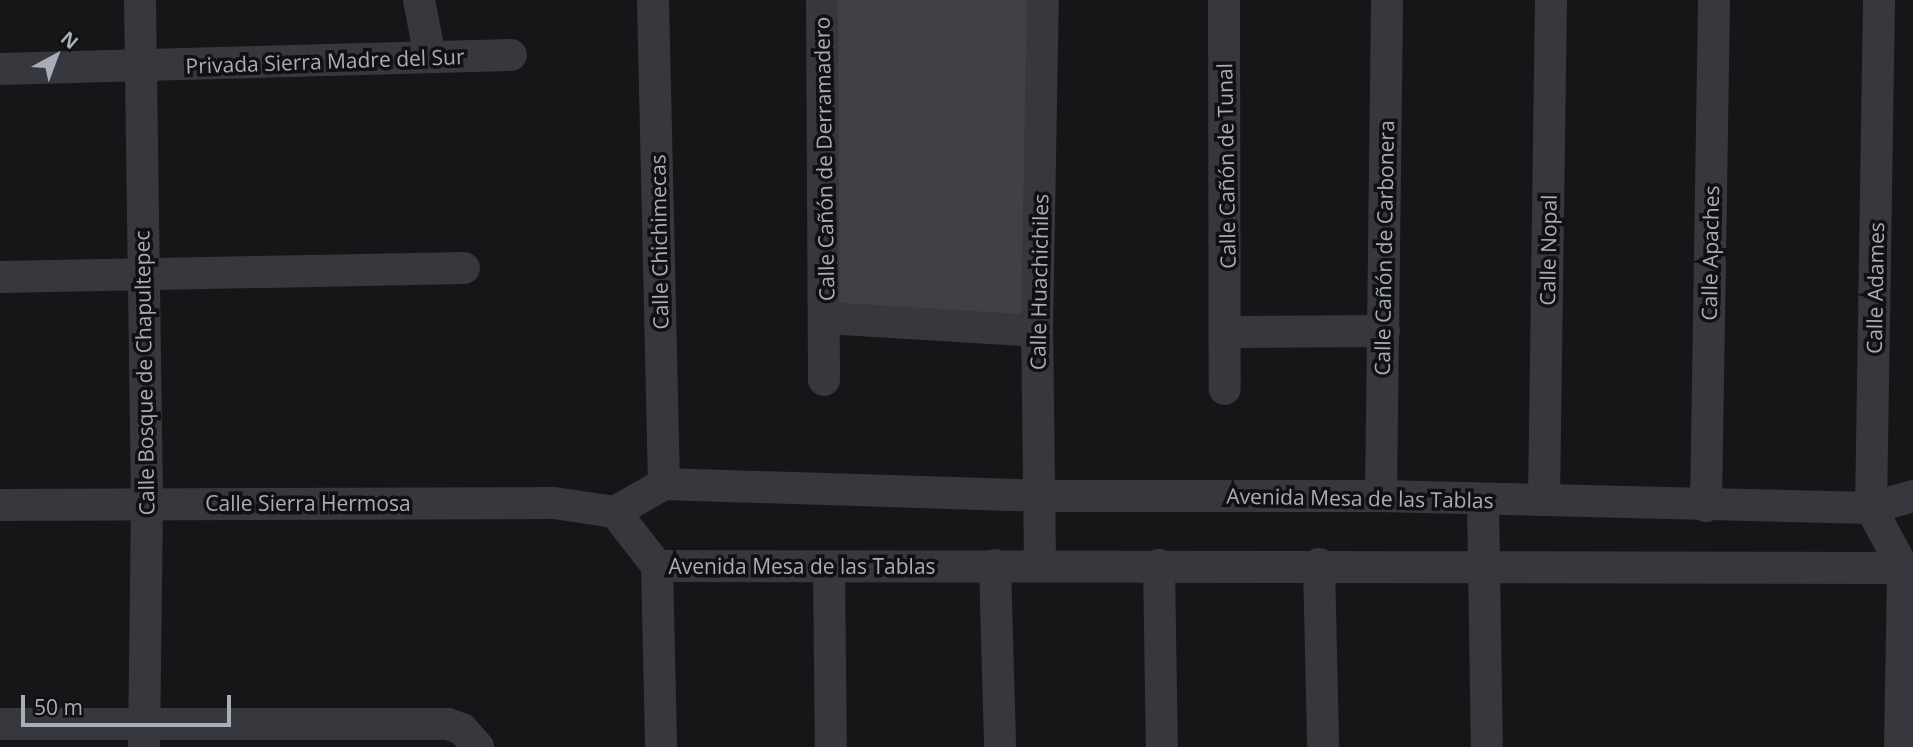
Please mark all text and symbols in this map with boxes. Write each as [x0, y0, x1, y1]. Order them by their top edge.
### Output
street label: Calle Cañón de Derramadero [809, 17, 839, 301]
north arrow [21, 21, 91, 91]
text: N [55, 25, 84, 55]
street label: Privada Sierra Madre del Sur [185, 44, 465, 78]
street label: Calle Cañón de Tunal [1212, 63, 1240, 269]
street label: Calle Cañón de Carbonera [1369, 120, 1399, 376]
street label: Calle Chichimecas [645, 154, 673, 330]
street label: Calle Apaches [1696, 185, 1724, 321]
street label: Calle Huachichiles [1025, 194, 1053, 370]
street label: Calle Nopal [1534, 194, 1562, 306]
street label: Calle Adames [1861, 222, 1889, 354]
street label: Calle Bosque de Chapultepec [129, 230, 159, 516]
street label: Avenida Mesa de las Tablas [1226, 483, 1494, 513]
street label: Calle Sierra Hermosa [205, 490, 411, 516]
street label: Avenida Mesa de las Tablas [668, 553, 936, 579]
scale bar [24, 680, 234, 724]
text: 50 m [34, 693, 83, 721]

